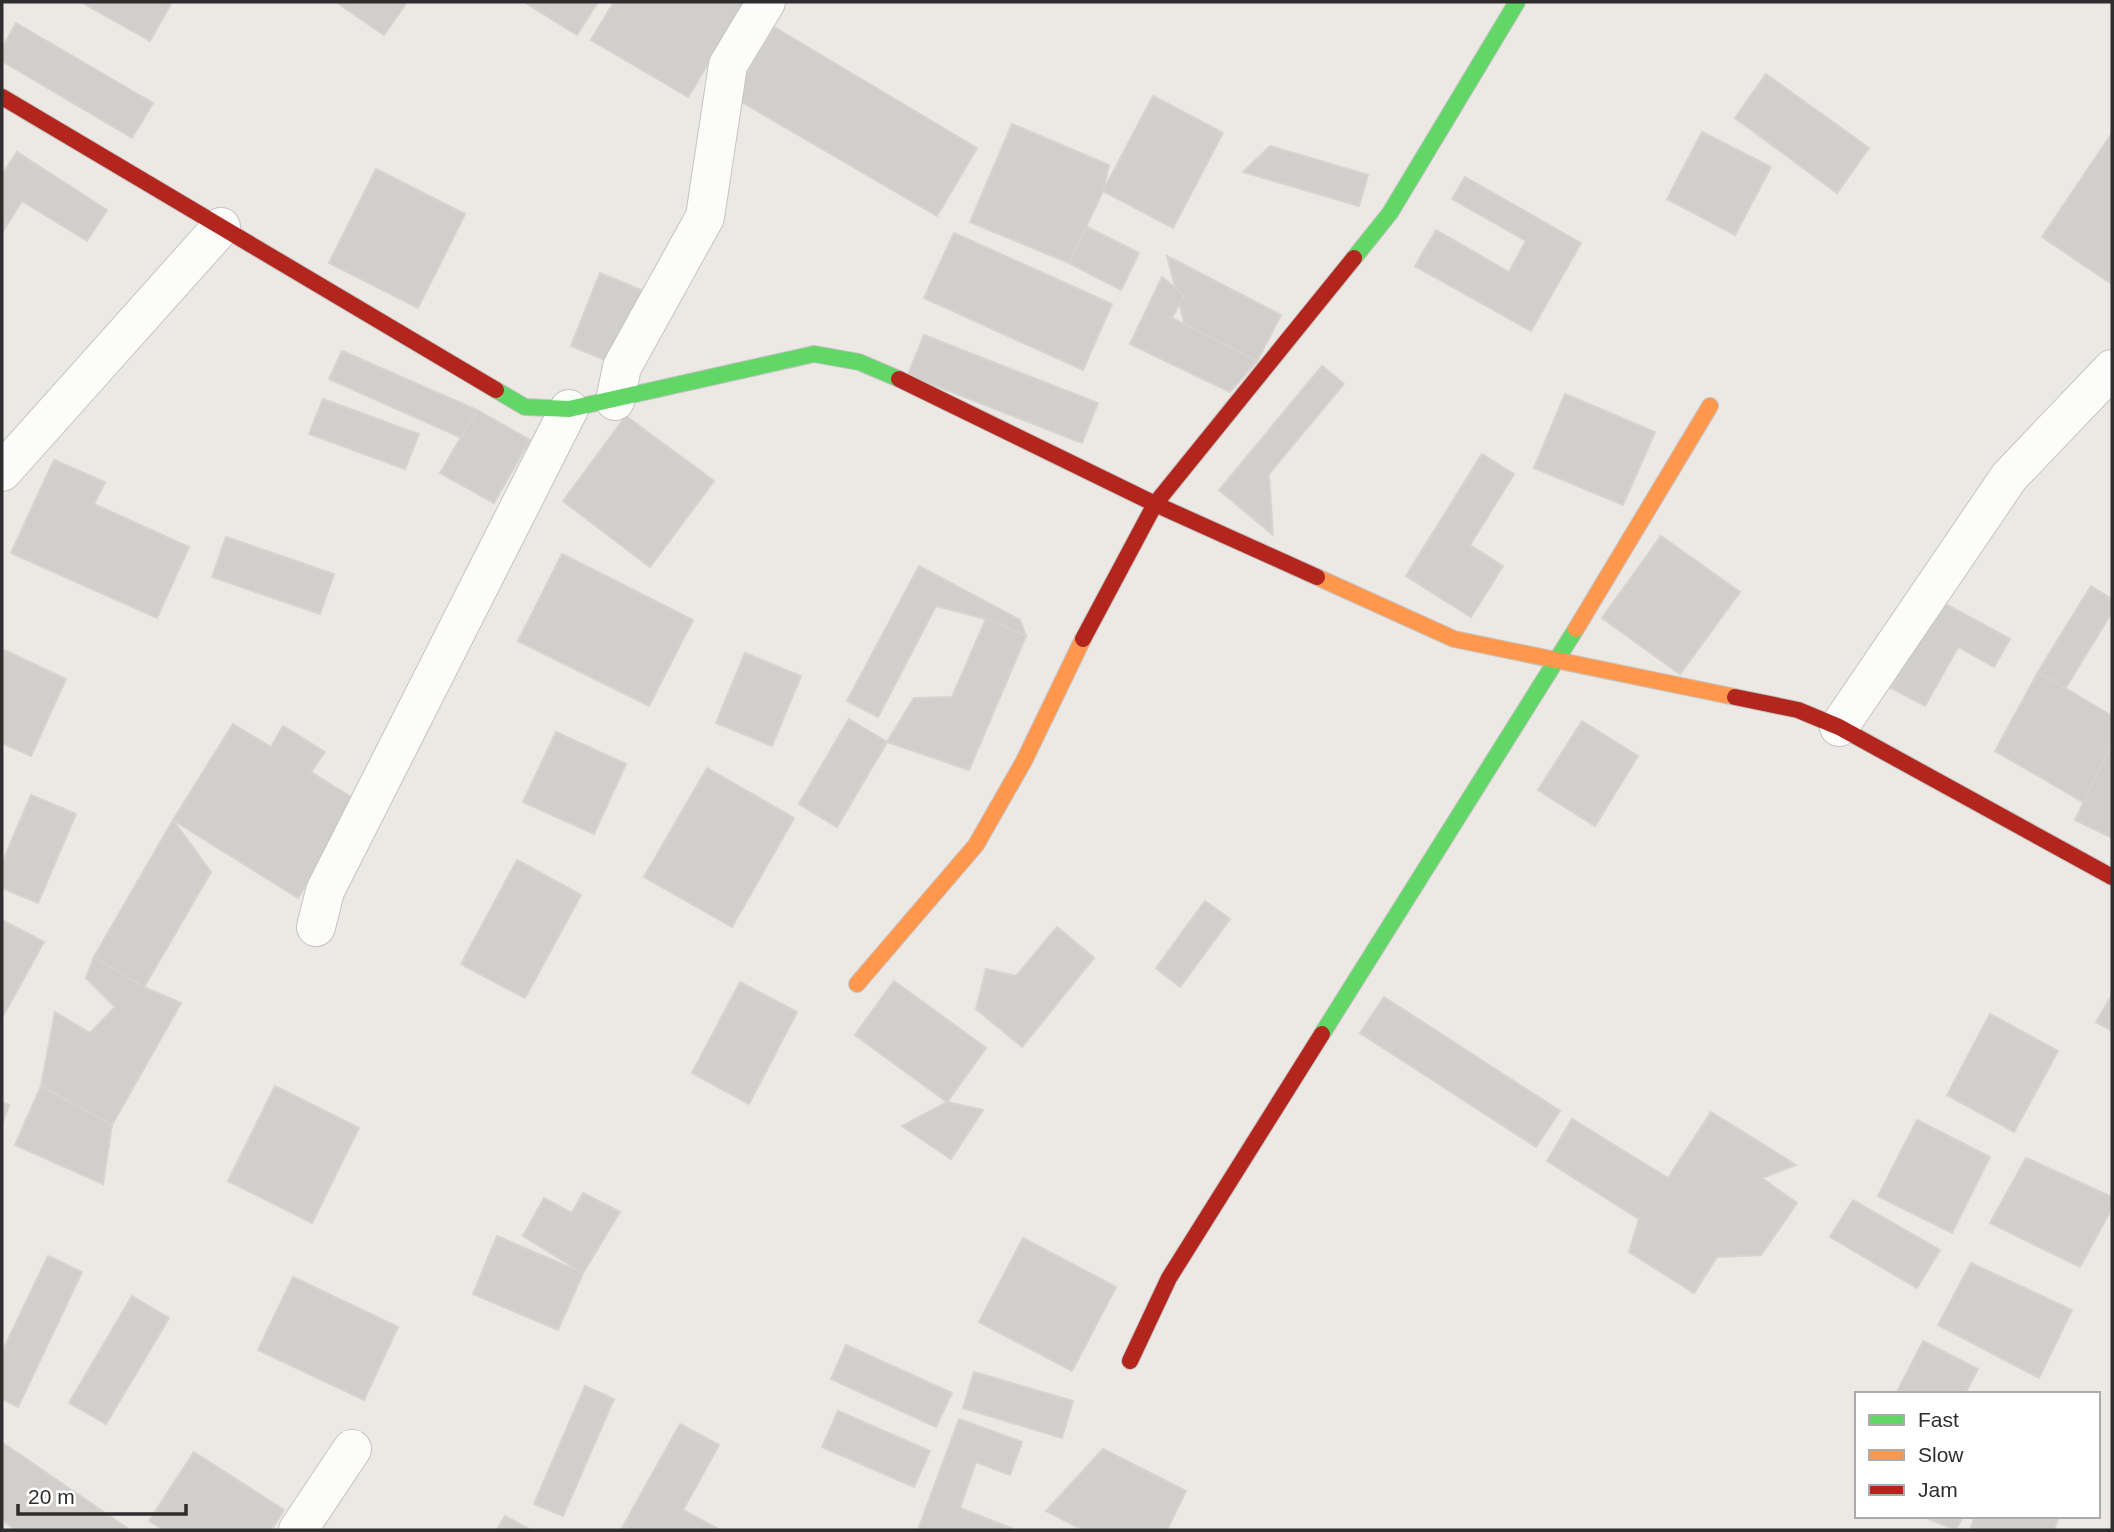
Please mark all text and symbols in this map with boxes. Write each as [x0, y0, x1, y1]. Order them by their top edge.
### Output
legend [1855, 1392, 2100, 1518]
text: Fast [1918, 1408, 1959, 1431]
text: Slow [1918, 1443, 1964, 1466]
scale bar [18, 1472, 186, 1516]
text: Jam [1918, 1478, 1958, 1501]
text: 20 m [28, 1485, 75, 1508]

